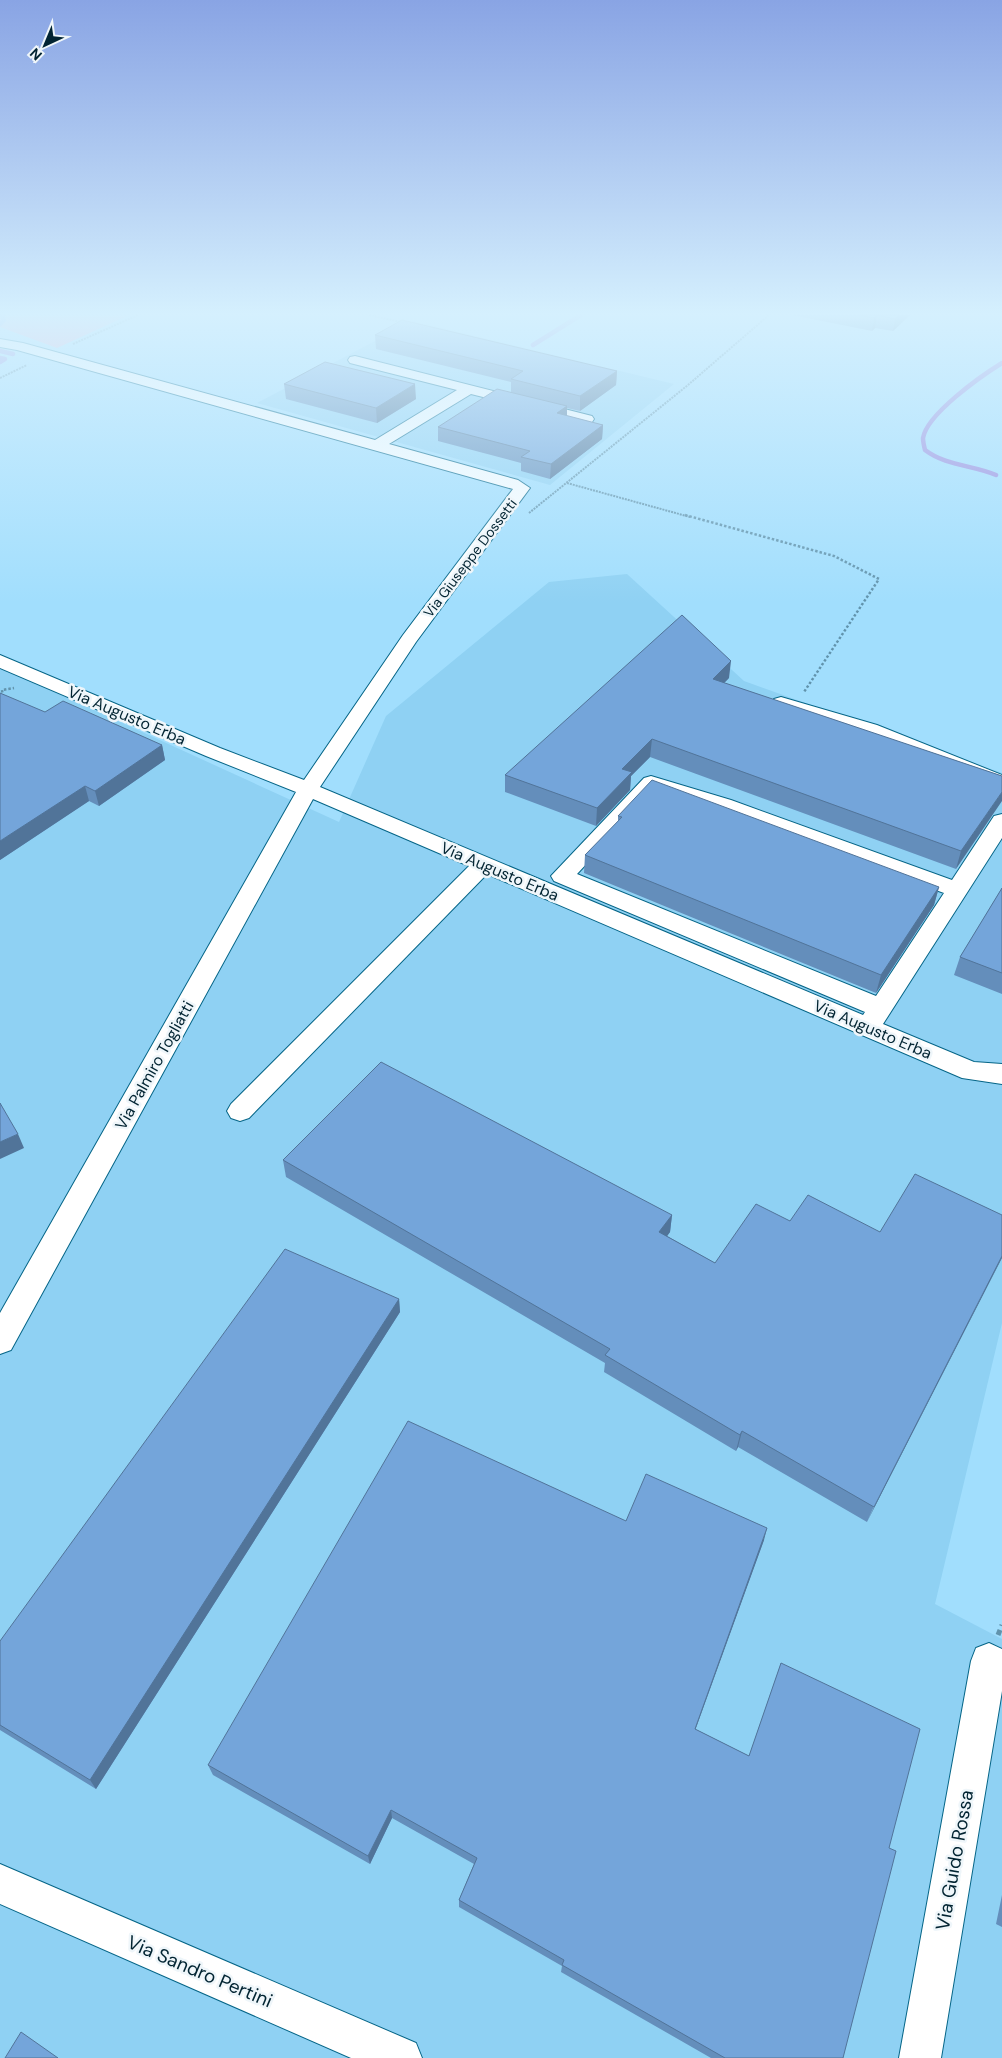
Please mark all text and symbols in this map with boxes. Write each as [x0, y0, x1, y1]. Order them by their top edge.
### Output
north arrow [20, 20, 70, 70]
text: N [26, 44, 46, 64]
street label: Via Giuseppe Dossetti [419, 495, 521, 621]
street label: Via Augusto Erba [65, 681, 189, 750]
street label: Via Augusto Erba [438, 837, 562, 906]
street label: Via Augusto Erba [811, 995, 935, 1064]
street label: Via Palmiro Togliatti [110, 997, 199, 1133]
street label: Via Guido Rossa [930, 1788, 979, 1932]
street label: Via Sandro Pertini [123, 1930, 276, 2013]

